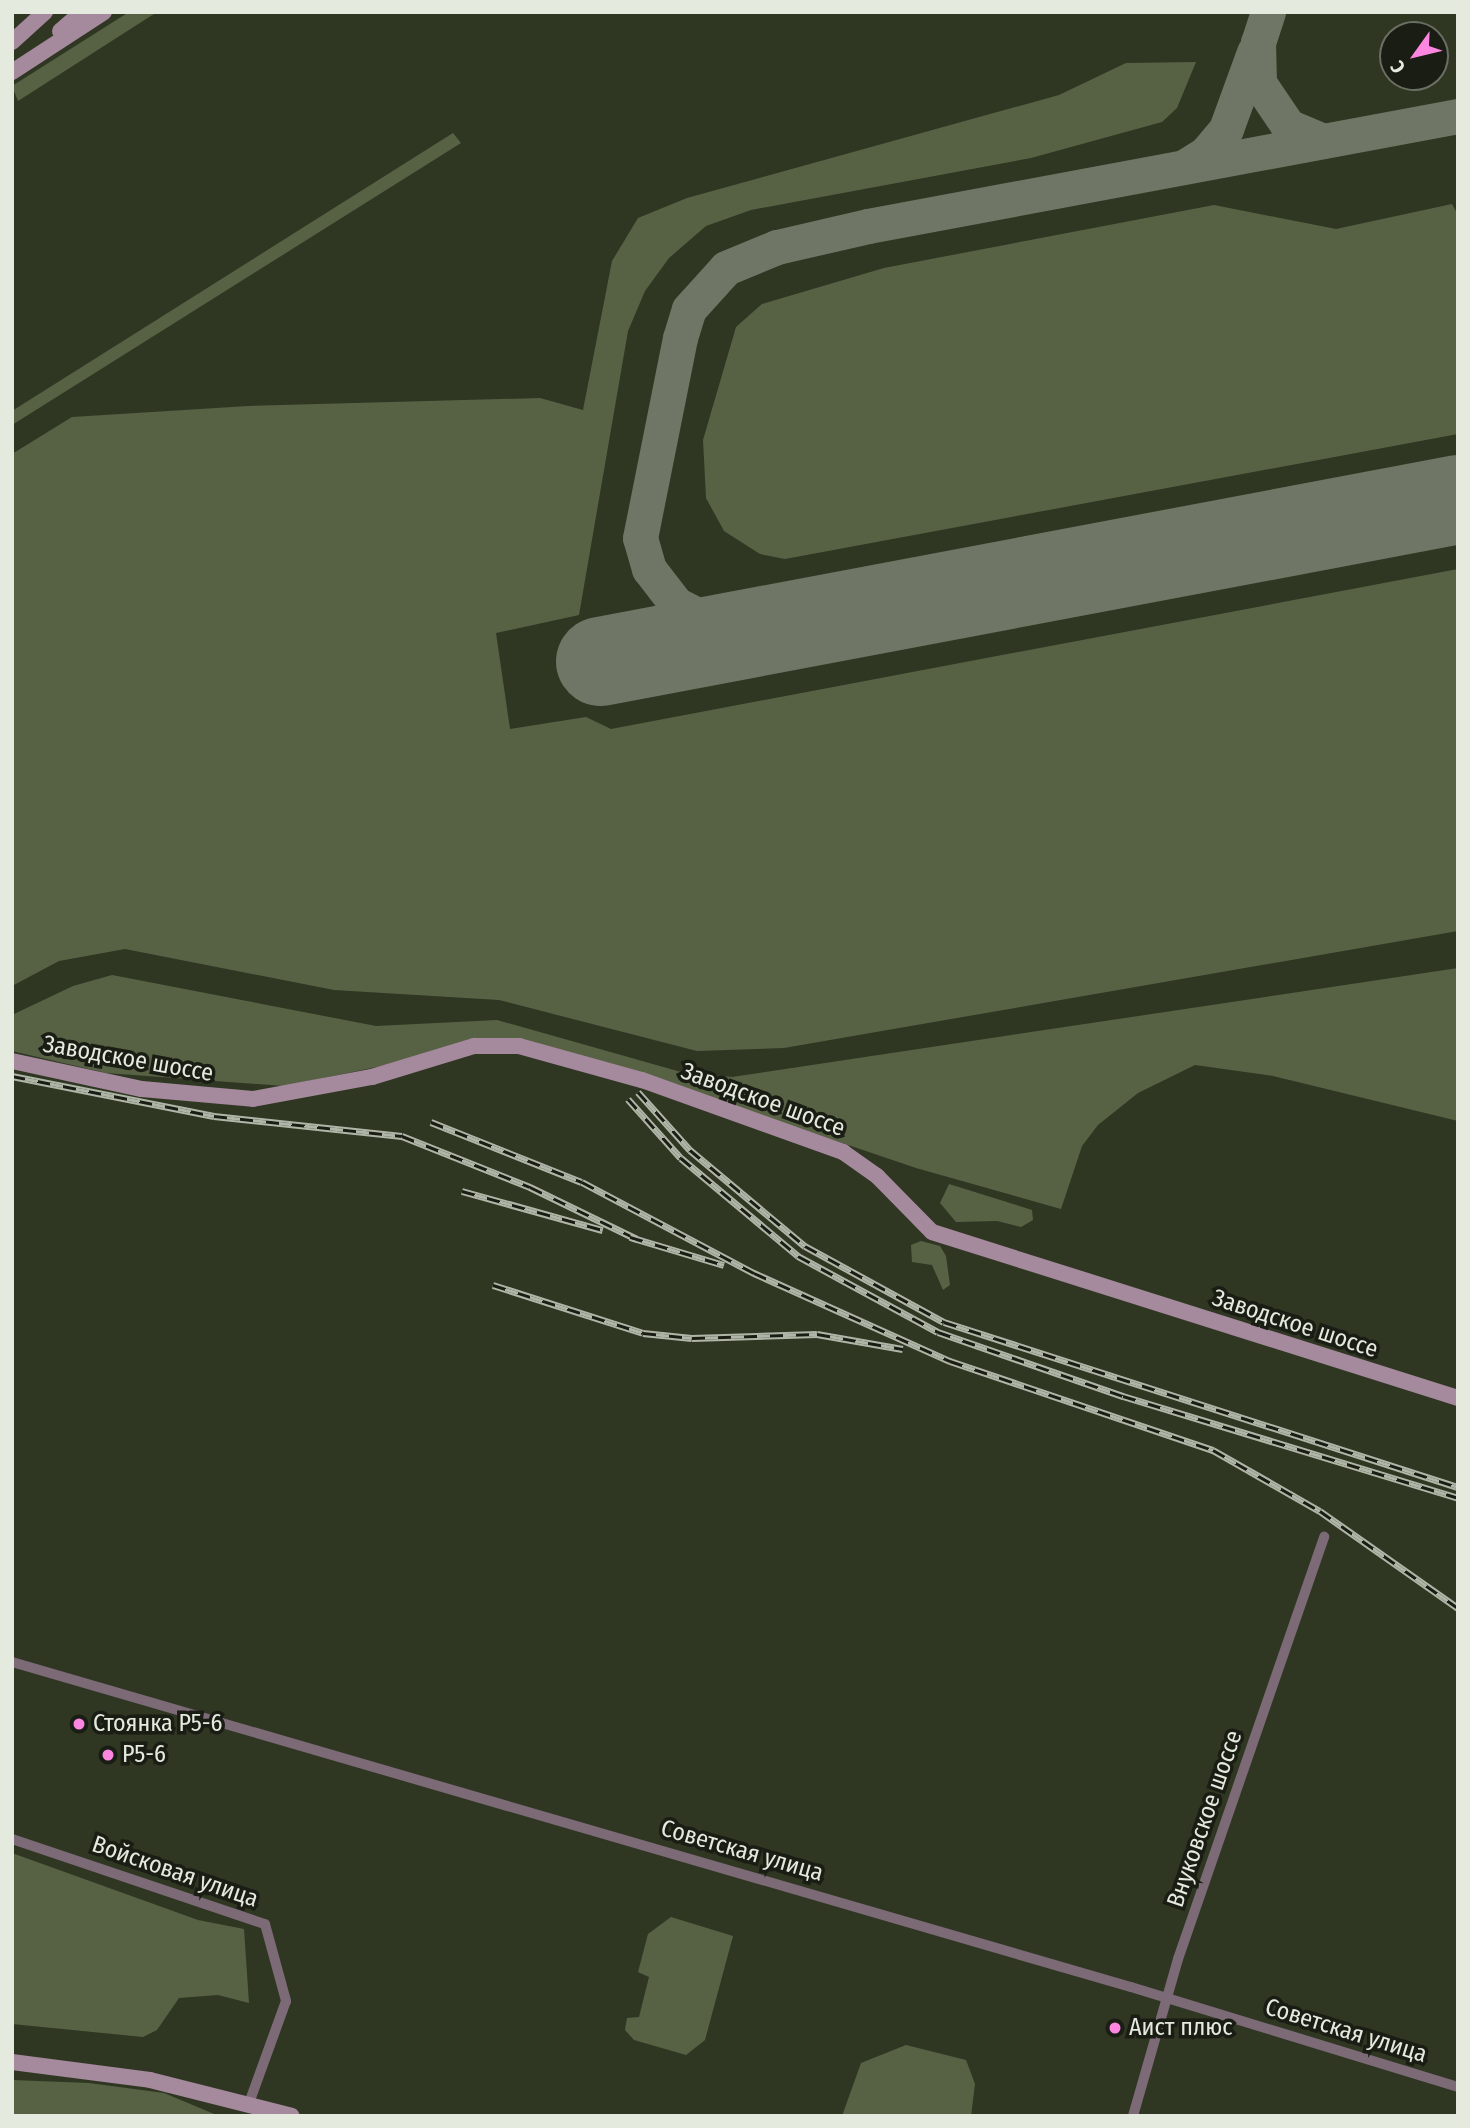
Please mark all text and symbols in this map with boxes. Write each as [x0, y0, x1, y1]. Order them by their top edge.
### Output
north arrow [1379, 21, 1449, 91]
text: С [1386, 56, 1410, 77]
street label: Заводское шоссе [41, 1030, 215, 1088]
street label: Заводское шоссе [677, 1057, 849, 1143]
street label: Заводское шоссе [1209, 1284, 1381, 1364]
place label: Стоянка Р5-6 [93, 1710, 222, 1738]
marker: Стоянка Р5-6 [71, 1716, 87, 1732]
street label: Внуковское шоссе [1161, 1727, 1249, 1911]
place label: Р5-6 [122, 1741, 166, 1769]
marker: Р5-6 [100, 1747, 116, 1763]
street label: Советская улица [658, 1814, 826, 1888]
street label: Войсковая улица [88, 1830, 262, 1914]
street label: Советская улица [1262, 1993, 1430, 2069]
place label: Аист плюс [1129, 2014, 1233, 2042]
marker: Аист плюс [1107, 2020, 1123, 2036]

